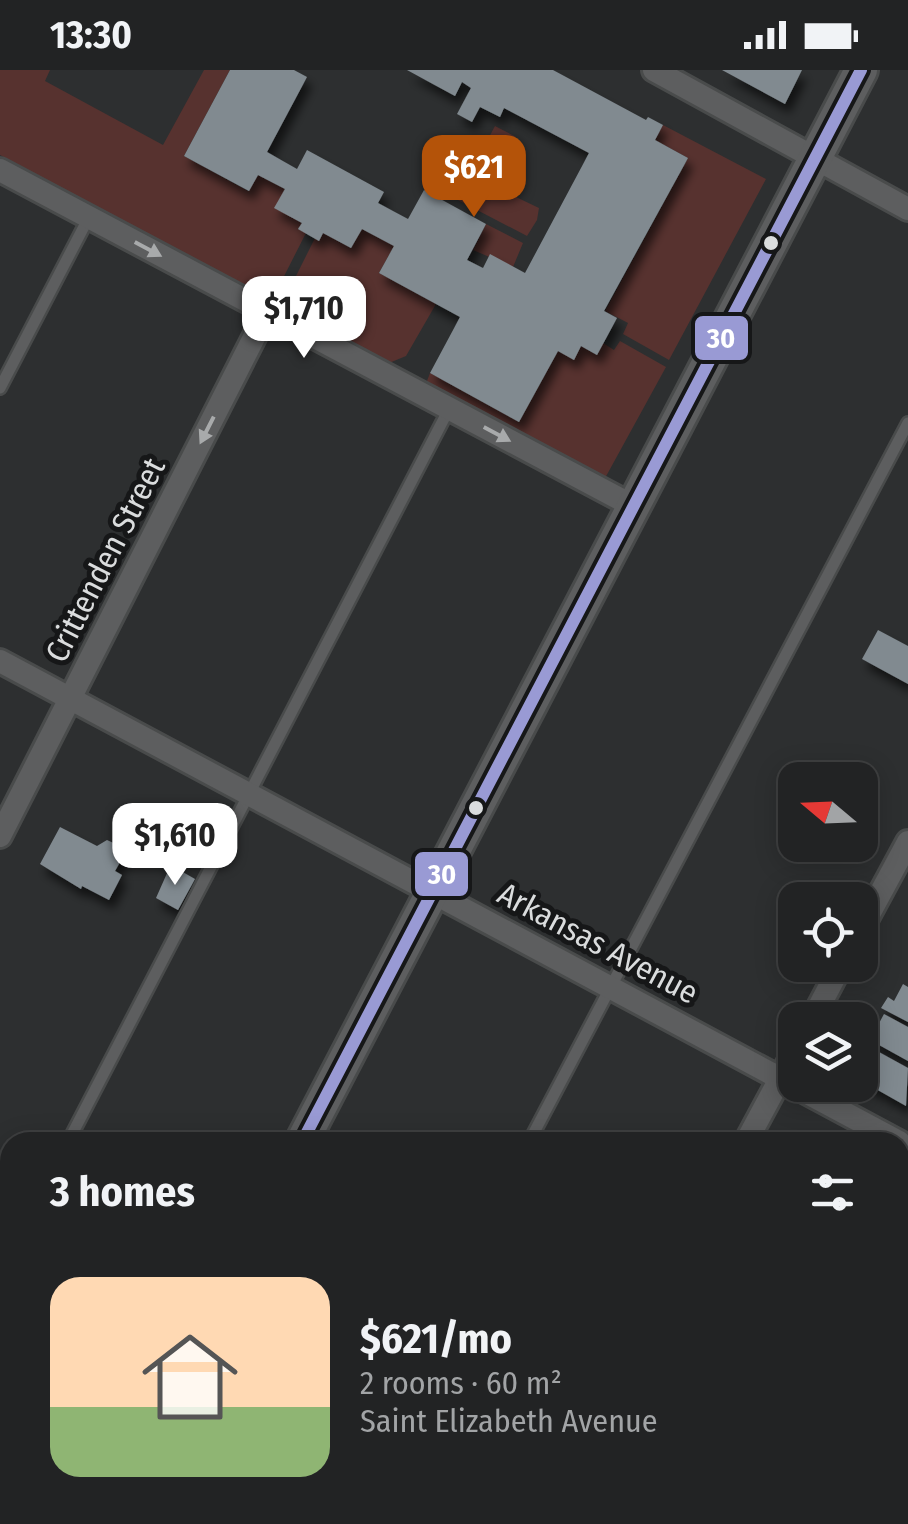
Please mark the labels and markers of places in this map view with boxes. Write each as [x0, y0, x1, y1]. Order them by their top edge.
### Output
pin: $621 [415, 135, 533, 220]
unlabelled marker [761, 233, 781, 253]
pin: $1,710 [223, 276, 385, 361]
unlabelled marker [466, 798, 486, 818]
pin: $1,610 [94, 803, 256, 888]

